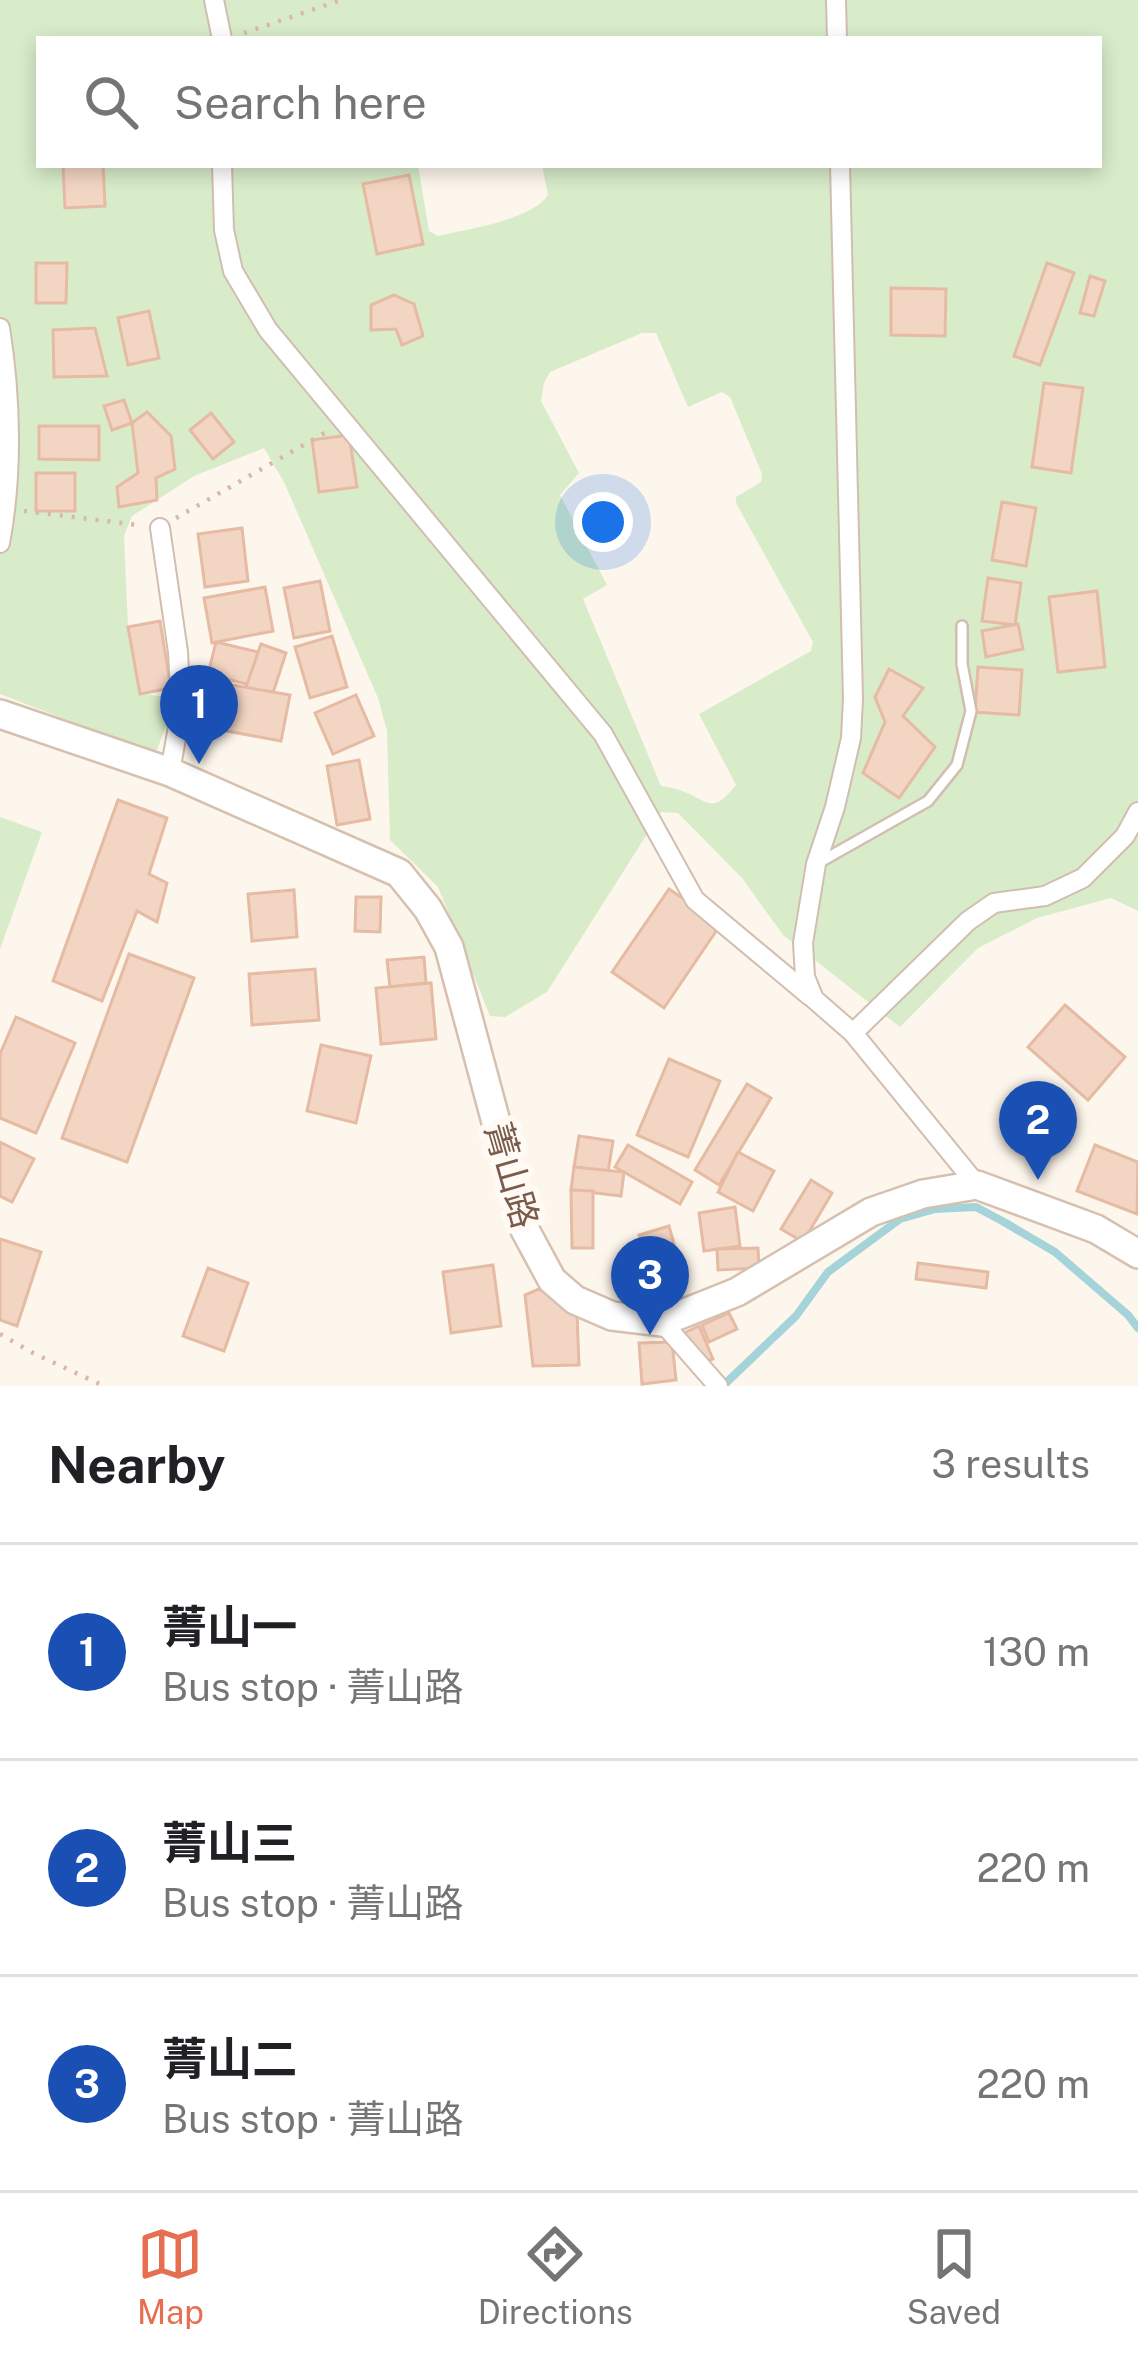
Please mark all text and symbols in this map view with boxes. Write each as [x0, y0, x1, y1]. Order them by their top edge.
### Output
search box [36, 36, 1102, 168]
icon: search [78, 69, 144, 135]
text: Search here [174, 76, 427, 129]
your location [573, 492, 633, 552]
pin: 1 [160, 665, 238, 764]
pin: 2 [999, 1081, 1077, 1180]
street label: 菁山路 [477, 1117, 547, 1233]
pin: 3 [611, 1236, 689, 1335]
text: Nearby [48, 1435, 225, 1494]
text: 3 results [931, 1441, 1090, 1487]
text: 菁山一 [162, 1600, 297, 1653]
text: 1 [79, 1629, 95, 1675]
text: 130 m [983, 1629, 1090, 1675]
text: Bus stop · 菁山路 [162, 1664, 463, 1710]
text: 菁山三 [162, 1816, 297, 1869]
text: 2 [75, 1845, 99, 1891]
text: 220 m [976, 1845, 1090, 1891]
text: Bus stop · 菁山路 [162, 1880, 463, 1926]
text: 菁山二 [162, 2032, 297, 2085]
text: 3 [74, 2061, 100, 2107]
text: 220 m [976, 2061, 1090, 2107]
text: Bus stop · 菁山路 [162, 2096, 463, 2142]
tab: Map [137, 2221, 204, 2331]
tab: Directions [478, 2221, 633, 2331]
tab: Saved [907, 2221, 1001, 2331]

